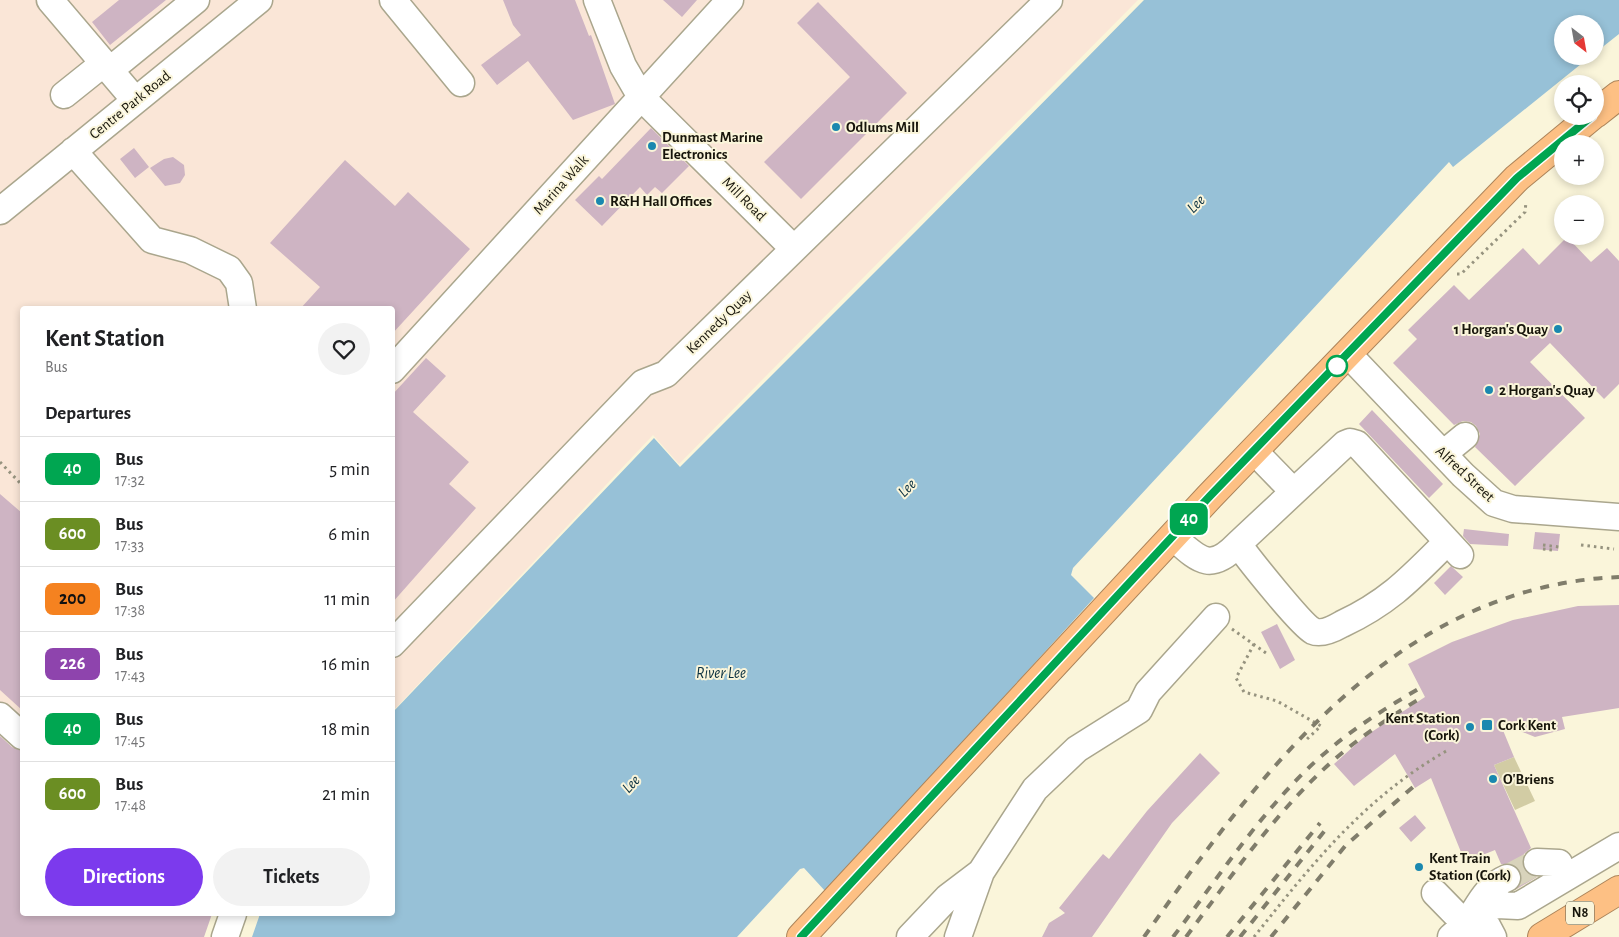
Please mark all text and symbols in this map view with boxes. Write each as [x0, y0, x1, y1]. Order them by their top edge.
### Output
north arrow [1554, 15, 1604, 65]
map controls [1554, 15, 1604, 245]
street label: Centre Park Road [87, 68, 174, 142]
button: locate [1554, 75, 1604, 125]
place label: Odlums Mill [846, 120, 919, 135]
marker: Odlums Mill [830, 121, 842, 133]
place label: Dunmast Marine Electronics [662, 130, 763, 162]
button: + [1554, 135, 1604, 185]
marker: Dunmast Marine Electronics [646, 140, 658, 152]
street label: Marina Walk [531, 152, 591, 218]
street label: Mill Road [719, 174, 769, 224]
water label: Lee [1184, 192, 1208, 216]
place label: R&H Hall Offices [610, 194, 712, 209]
marker: R&H Hall Offices [594, 195, 606, 207]
button: − [1554, 195, 1604, 245]
street label: Kennedy Quay [684, 287, 755, 357]
place label: 1 Horgan's Quay [1454, 322, 1548, 337]
button: heart [318, 323, 370, 375]
marker: 1 Horgan's Quay [1552, 323, 1564, 335]
text: Kent Station [45, 327, 165, 351]
unlabelled marker [1326, 355, 1348, 377]
text: Bus [45, 359, 68, 375]
place label: 2 Horgan's Quay [1499, 383, 1595, 398]
marker: 2 Horgan's Quay [1483, 384, 1495, 396]
text: Departures [45, 404, 131, 423]
street label: Alfred Street [1433, 443, 1497, 505]
text: Bus [115, 450, 143, 469]
text: 40 [63, 460, 82, 478]
text: 5 min [329, 460, 370, 479]
text: 17:32 [115, 472, 145, 488]
water label: Lee [895, 476, 919, 500]
line badge: 40 [1166, 503, 1212, 535]
text: 40 [1180, 510, 1198, 528]
text: Bus [115, 515, 143, 534]
text: 600 [59, 525, 86, 543]
text: 6 min [328, 525, 370, 544]
text: 17:33 [115, 537, 144, 553]
text: Bus [115, 580, 143, 599]
text: 200 [59, 590, 86, 608]
text: 11 min [324, 590, 370, 609]
text: 17:38 [115, 602, 145, 618]
text: Bus [115, 645, 143, 664]
text: 226 [60, 655, 85, 673]
text: 16 min [322, 655, 370, 674]
water label: River Lee [696, 665, 746, 681]
text: 17:43 [115, 667, 145, 683]
text: Bus [115, 710, 143, 729]
place label: Kent Station (Cork) [1385, 711, 1460, 743]
marker: Cork Kent [1480, 718, 1494, 732]
place label: Cork Kent [1498, 718, 1556, 733]
text: 40 [63, 720, 82, 738]
text: 18 min [322, 720, 370, 739]
marker: Kent Station (Cork) [1464, 721, 1476, 733]
text: 17:45 [115, 732, 145, 748]
water label: Lee [619, 772, 643, 796]
place label: O'Briens [1503, 772, 1554, 787]
marker: O'Briens [1487, 773, 1499, 785]
text: Bus [115, 775, 143, 794]
text: 600 [59, 785, 86, 803]
text: 21 min [322, 785, 370, 804]
text: 17:48 [115, 797, 146, 813]
button: Directions [45, 848, 203, 906]
button: Tickets [213, 848, 370, 906]
place label: Kent Train Station (Cork) [1429, 851, 1512, 883]
marker: Kent Train Station (Cork) [1413, 861, 1425, 873]
road number: N8 [1566, 901, 1594, 924]

